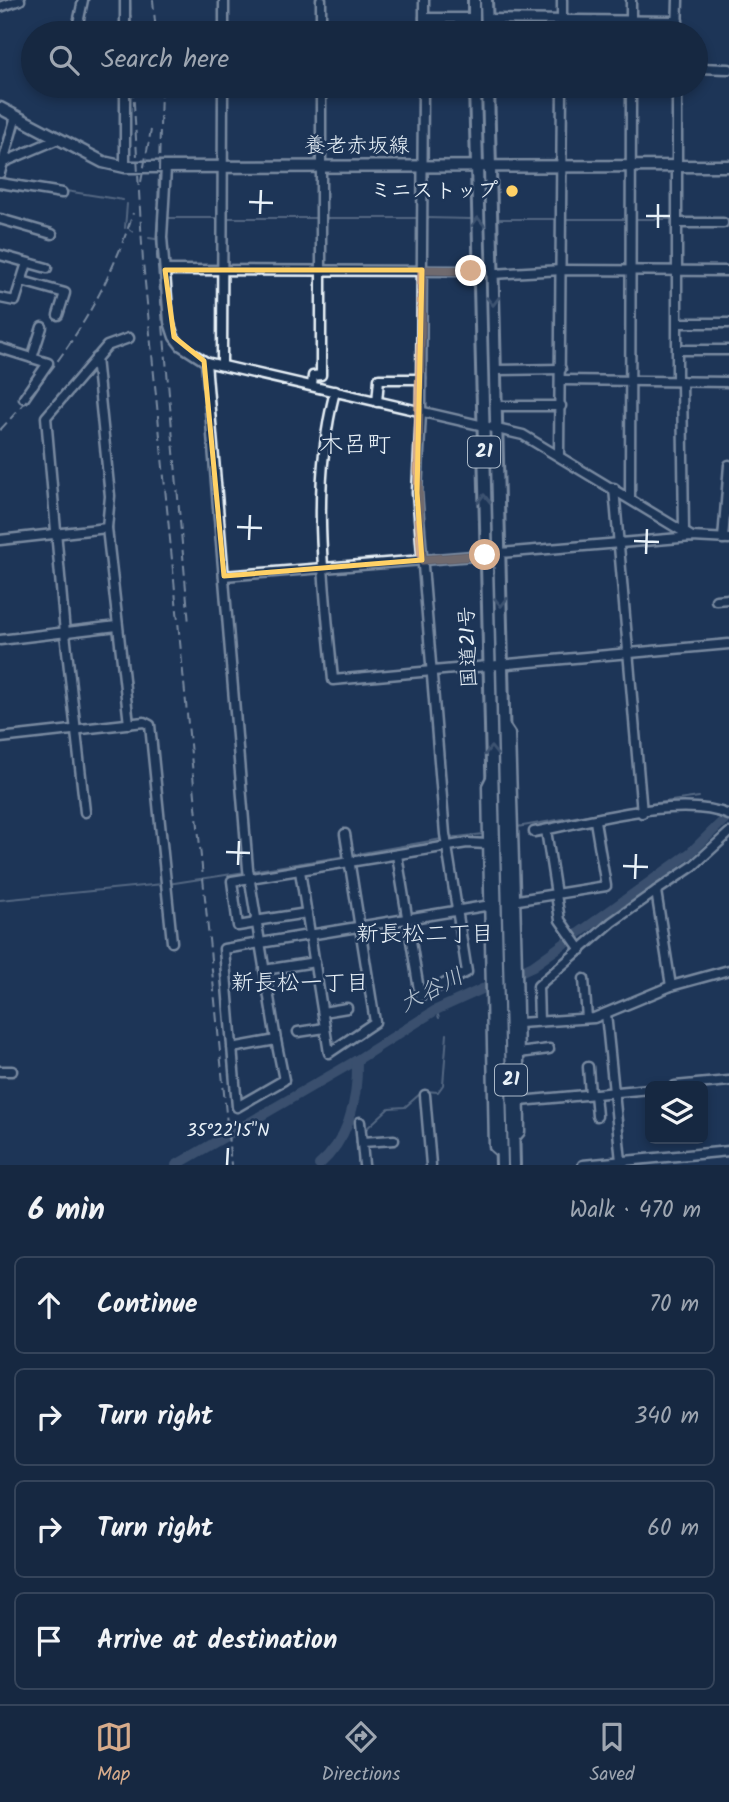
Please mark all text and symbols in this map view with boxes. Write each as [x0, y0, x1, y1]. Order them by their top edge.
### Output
search box [21, 21, 708, 98]
text: Search here [101, 39, 229, 81]
icon: search [45, 41, 83, 79]
street label: 養老赤坂線 [305, 130, 410, 163]
place label: ミニストップ [370, 175, 498, 208]
marker: ミニストップ [504, 183, 520, 199]
one-way arrow [470, 216, 485, 227]
route end [455, 255, 486, 286]
one-way arrow [485, 296, 501, 307]
district label: 木呂町 [319, 426, 391, 465]
road number: 21 [468, 436, 500, 467]
one-way arrow [477, 493, 492, 504]
route start [469, 539, 500, 570]
one-way arrow [493, 597, 508, 608]
street label: 国道21号 [451, 606, 487, 688]
one-way arrow [483, 745, 499, 755]
district label: 新長松二丁目 [356, 917, 494, 953]
water label: 大谷川 [393, 959, 471, 1023]
district label: 新長松一丁目 [231, 966, 369, 1002]
road number: 21 [495, 1064, 527, 1096]
map controls [645, 1081, 708, 1144]
button: layers [645, 1081, 708, 1144]
text: 35°22'15"N [186, 1117, 270, 1146]
text: 6 min [28, 1187, 105, 1235]
text: Walk · 470 m [570, 1193, 701, 1229]
text: Continue [97, 1284, 198, 1326]
icon: ahead [30, 1286, 68, 1324]
text: 70 m [649, 1287, 699, 1323]
text: Turn right [97, 1396, 213, 1438]
icon: right [30, 1398, 68, 1436]
text: 340 m [634, 1399, 699, 1435]
text: Turn right [97, 1508, 213, 1550]
icon: right [30, 1510, 68, 1548]
text: 60 m [647, 1511, 699, 1547]
text: Arrive at destination [97, 1620, 337, 1662]
icon: arrive [30, 1622, 68, 1660]
tab: Map [95, 1718, 133, 1790]
tab: Directions [322, 1718, 400, 1790]
tab: Saved [589, 1718, 634, 1790]

